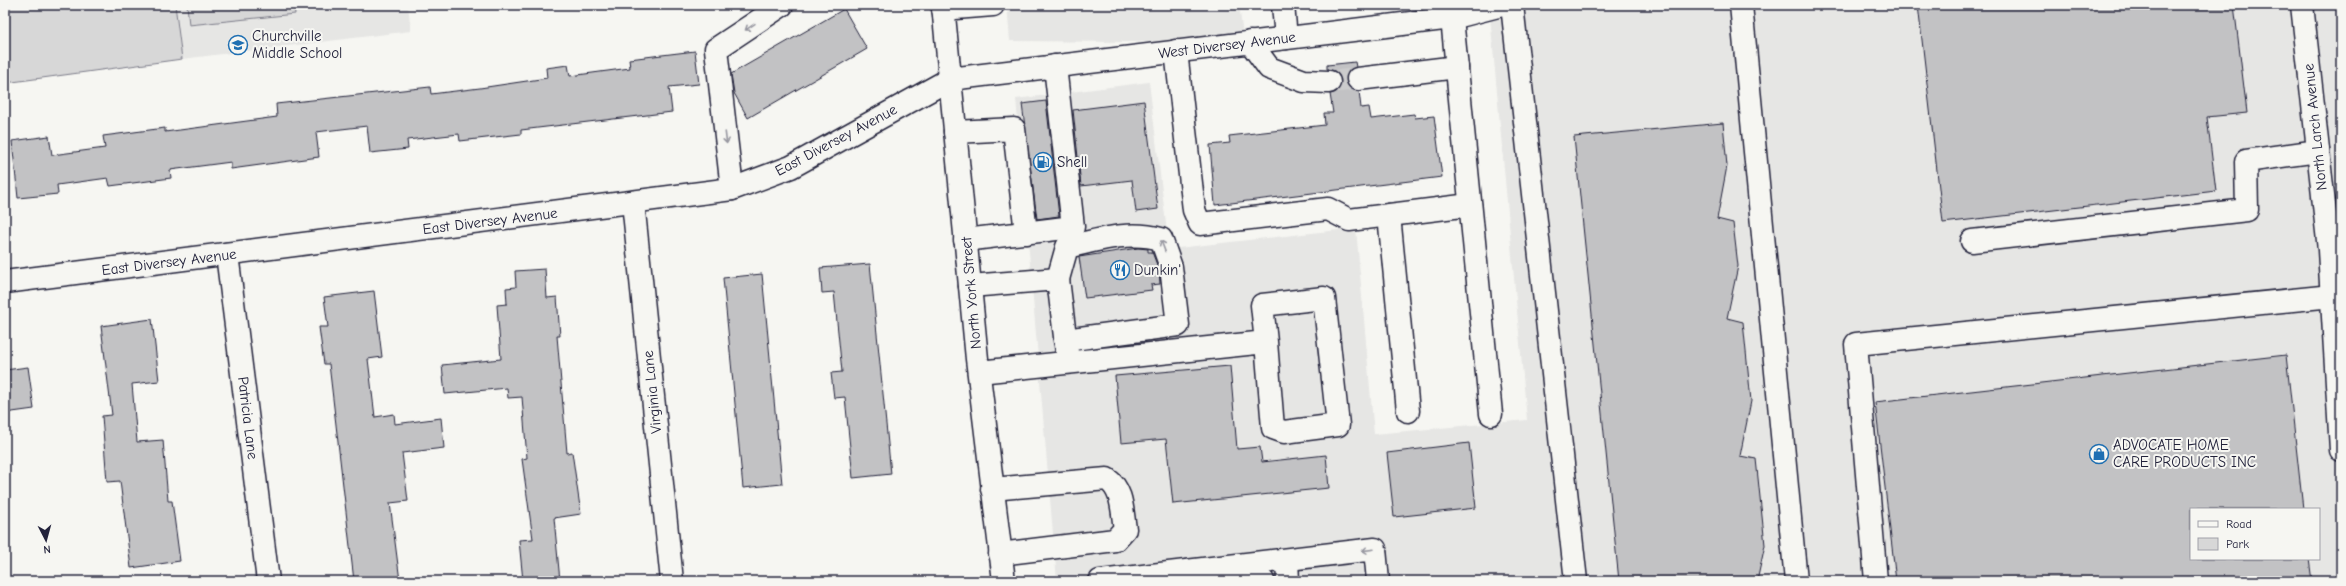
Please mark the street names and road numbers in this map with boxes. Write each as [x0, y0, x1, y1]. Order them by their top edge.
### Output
street label: West Diversey Avenue [1157, 28, 1297, 62]
street label: North Larch Avenue [2299, 62, 2331, 191]
street label: East Diversey Avenue [772, 100, 901, 180]
street label: East Diversey Avenue [422, 204, 559, 238]
street label: North York Street [957, 235, 985, 350]
street label: East Diversey Avenue [101, 245, 238, 279]
street label: Virginia Lane [639, 349, 665, 434]
street label: Patricia Lane [234, 376, 262, 461]

